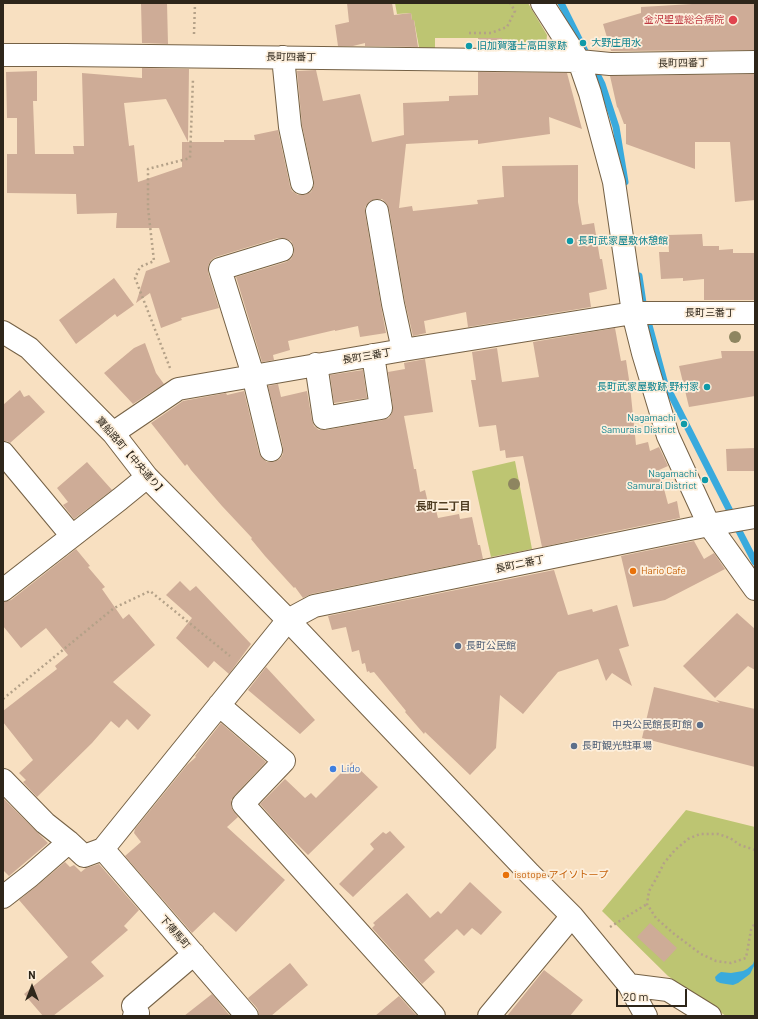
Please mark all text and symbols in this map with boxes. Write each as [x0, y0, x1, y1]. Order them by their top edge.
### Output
place label: 金沢聖霊総合病院 [644, 14, 724, 26]
marker: 金沢聖霊総合病院 [727, 14, 739, 26]
place label: 大野庄用水 [591, 37, 641, 49]
marker: 大野庄用水 [578, 38, 588, 48]
place label: 旧加賀藩士高田家跡 [477, 40, 567, 52]
marker: 旧加賀藩士高田家跡 [464, 41, 474, 51]
street label: 長町四番丁 [266, 51, 316, 63]
street label: 長町四番丁 [658, 57, 708, 69]
place label: 長町武家屋敷休憩館 [578, 235, 668, 247]
marker: 長町武家屋敷休憩館 [565, 236, 575, 246]
street label: 長町三番丁 [685, 307, 735, 319]
street label: 長町三番丁 [341, 346, 393, 366]
place label: 長町武家屋敷跡 野村家 [597, 381, 699, 393]
marker: 長町武家屋敷跡 野村家 [702, 382, 712, 392]
place label: Nagamachi Samurais District [601, 412, 676, 436]
street label: 寶船路町【中央通り】 [94, 414, 168, 498]
marker: Nagamachi Samurais District [679, 419, 689, 429]
place label: Nagamachi Samurai District [627, 468, 697, 492]
marker: Nagamachi Samurai District [700, 475, 710, 485]
district label: 長町二丁目 [416, 499, 470, 513]
street label: 長町二番丁 [494, 553, 546, 575]
place label: Hario Cafe [641, 565, 686, 577]
marker: Hario Cafe [628, 566, 638, 576]
place label: 長町公民館 [466, 640, 516, 652]
marker: 長町公民館 [453, 641, 463, 651]
place label: 中央公民館長町館 [612, 719, 692, 731]
marker: 中央公民館長町館 [695, 720, 705, 730]
place label: 長町観光駐車場 [582, 740, 652, 752]
marker: 長町観光駐車場 [569, 741, 579, 751]
place label: Lido [341, 763, 360, 775]
marker: Lido [328, 764, 338, 774]
place label: isotope アイソトープ [514, 869, 608, 881]
marker: isotope アイソトープ [501, 870, 511, 880]
street label: 下傳馬町 [157, 913, 193, 951]
north arrow [12, 967, 52, 1007]
text: N [28, 968, 36, 981]
scale bar [618, 981, 689, 1007]
text: 20 m [623, 989, 649, 1003]

